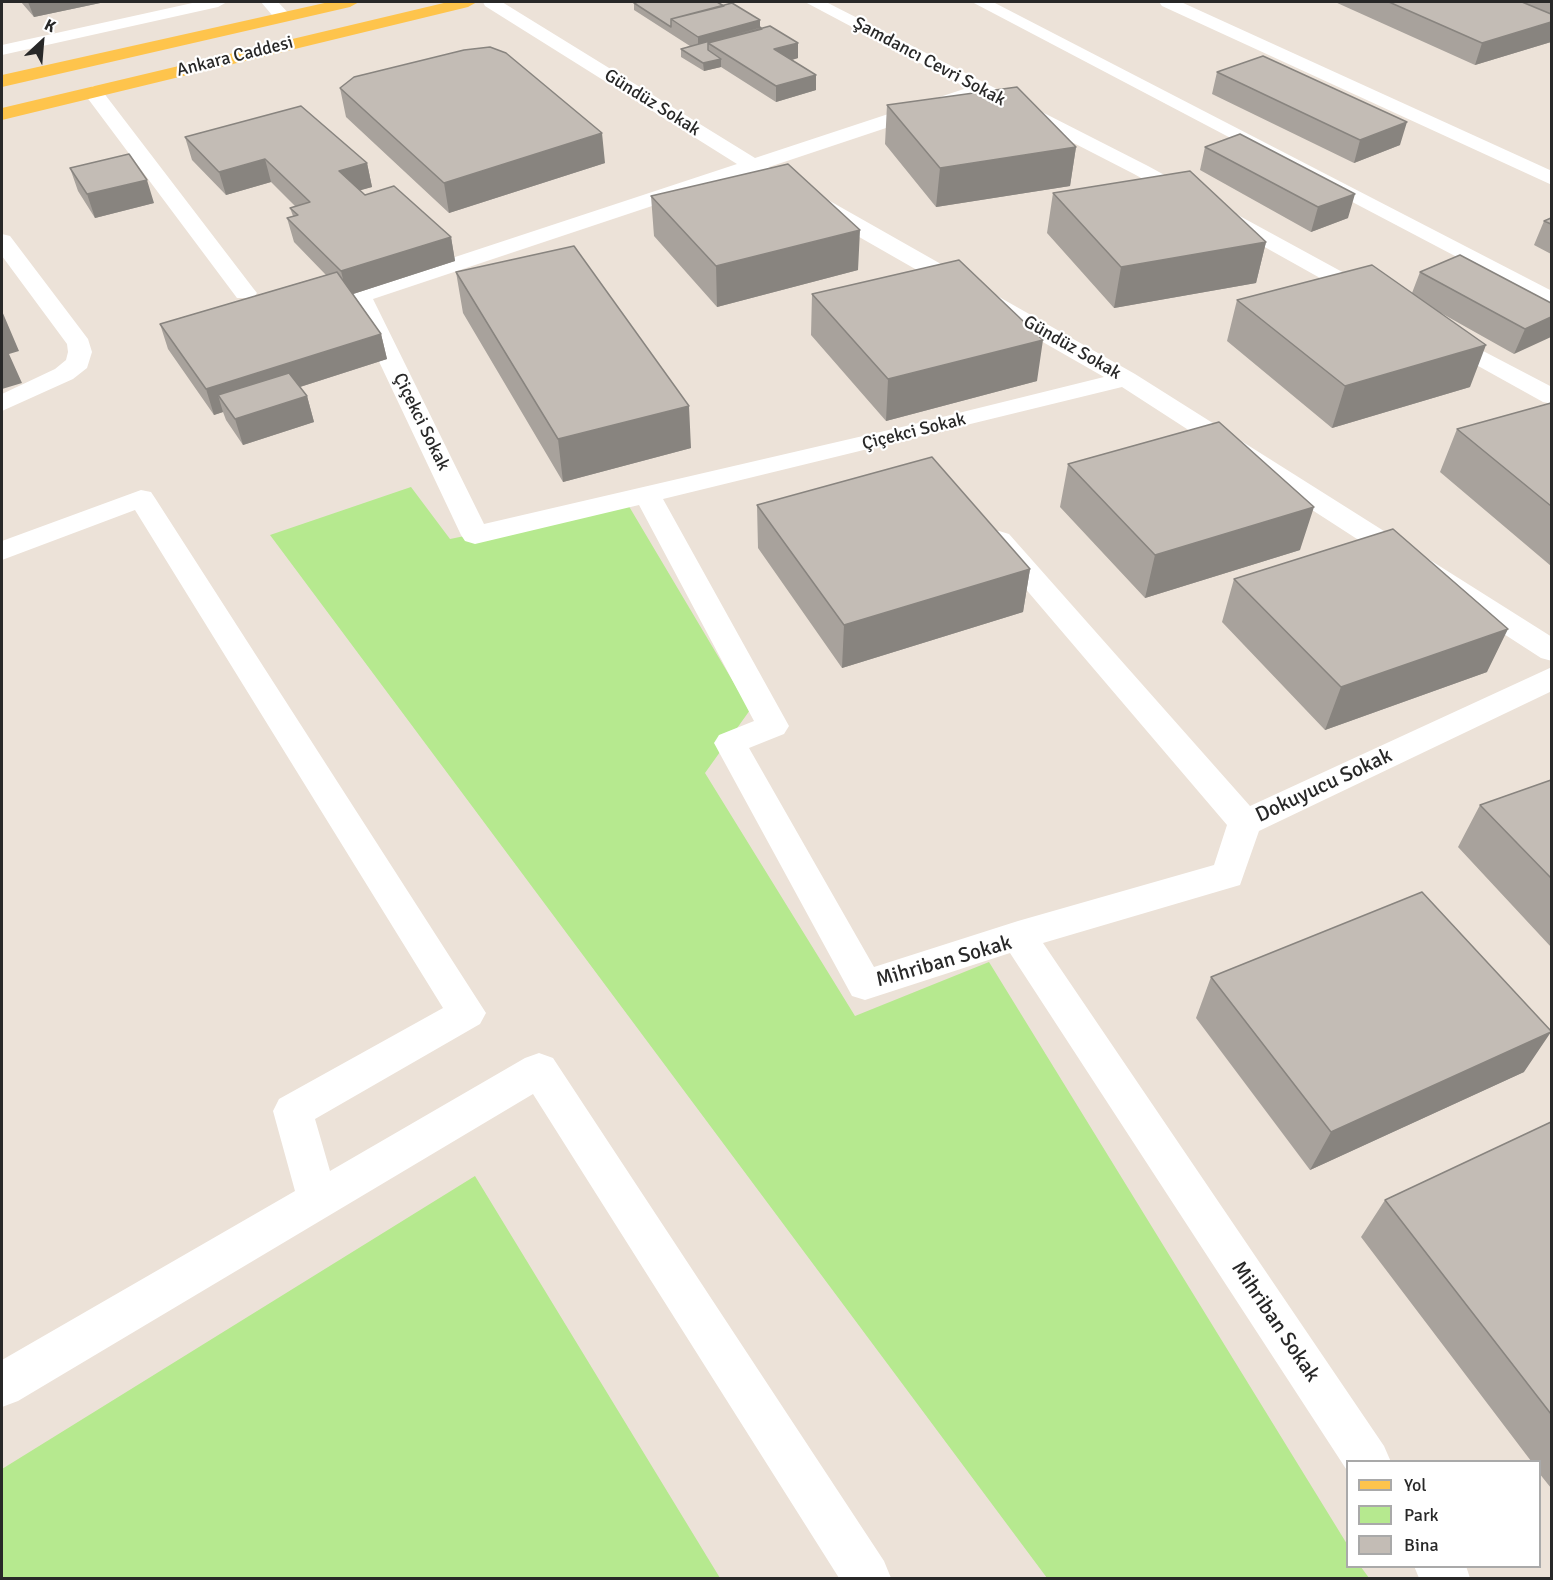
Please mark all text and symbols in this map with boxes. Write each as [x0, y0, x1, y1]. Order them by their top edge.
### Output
north arrow [12, 12, 72, 72]
street label: Şamdancı Cevri Sokak [849, 13, 1009, 111]
text: K [41, 15, 59, 37]
street label: Ankara Caddesi [175, 32, 295, 82]
street label: Gündüz Sokak [600, 65, 704, 141]
street label: Gündüz Sokak [1019, 311, 1125, 385]
street label: Çiçekci Sokak [388, 370, 454, 474]
street label: Çiçekci Sokak [860, 409, 968, 455]
street label: Dokuyucu Sokak [1252, 743, 1396, 829]
street label: Mihriban Sokak [873, 931, 1015, 993]
street label: Mihriban Sokak [1225, 1257, 1325, 1387]
legend [1346, 1460, 1541, 1568]
text: Yol [1404, 1474, 1427, 1496]
text: Park [1404, 1504, 1439, 1526]
text: Bina [1404, 1534, 1439, 1556]

